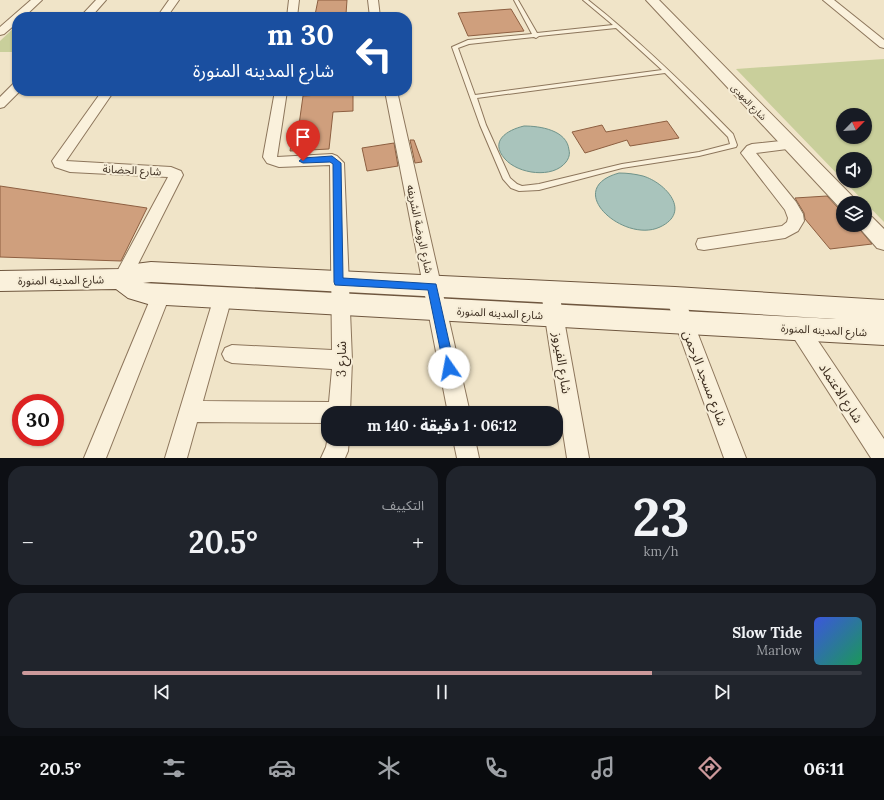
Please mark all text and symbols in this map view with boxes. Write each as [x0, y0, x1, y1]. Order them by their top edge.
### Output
text: 30 m [267, 17, 334, 53]
icon: left [348, 28, 400, 80]
text: شارع المدينه المنورة [193, 59, 334, 82]
street label: شارع المهدى [728, 82, 769, 124]
north arrow [836, 108, 872, 144]
map controls [836, 108, 872, 232]
pin [286, 120, 320, 161]
icon: arrive [292, 126, 314, 148]
button: sound [836, 152, 872, 188]
street label: شارع الحضانة [102, 161, 162, 180]
street label: شارع الروضة الشريفه [403, 183, 436, 275]
button: layers [836, 196, 872, 232]
street label: شارع المدينه المنورة [18, 272, 105, 289]
street label: شارع المدينه المنورة [457, 304, 544, 323]
street label: شارع المدينه المنورة [781, 321, 868, 340]
street label: شارع مسجد الرحمن [677, 328, 731, 429]
street label: شارع الفيروز [547, 330, 575, 395]
street label: شارع 3 [333, 341, 352, 377]
position arrow [428, 347, 470, 389]
street label: شارع الاعتماد [814, 360, 867, 427]
speed limit sign: 30 [12, 394, 64, 446]
text: 06:12 · 1 دقيقة · 140 m [367, 416, 517, 435]
text: 23 [633, 484, 689, 550]
text: التكييف [382, 497, 424, 514]
text: 20.5° [188, 523, 258, 561]
text: − [22, 528, 34, 556]
text: + [412, 528, 424, 556]
text: km/h [643, 543, 679, 560]
text: Slow Tide [732, 623, 802, 642]
text: Marlow [756, 642, 802, 659]
icon: previous [151, 681, 173, 703]
icon: pause [431, 681, 453, 703]
icon: next [711, 681, 733, 703]
icon: filters [160, 754, 188, 782]
icon: car [268, 754, 296, 782]
icon: climate [375, 754, 403, 782]
icon: phone [482, 754, 510, 782]
icon: music [589, 754, 617, 782]
icon: directions [696, 754, 724, 782]
text: 20.5° [40, 757, 81, 780]
text: 06:11 [803, 757, 844, 780]

